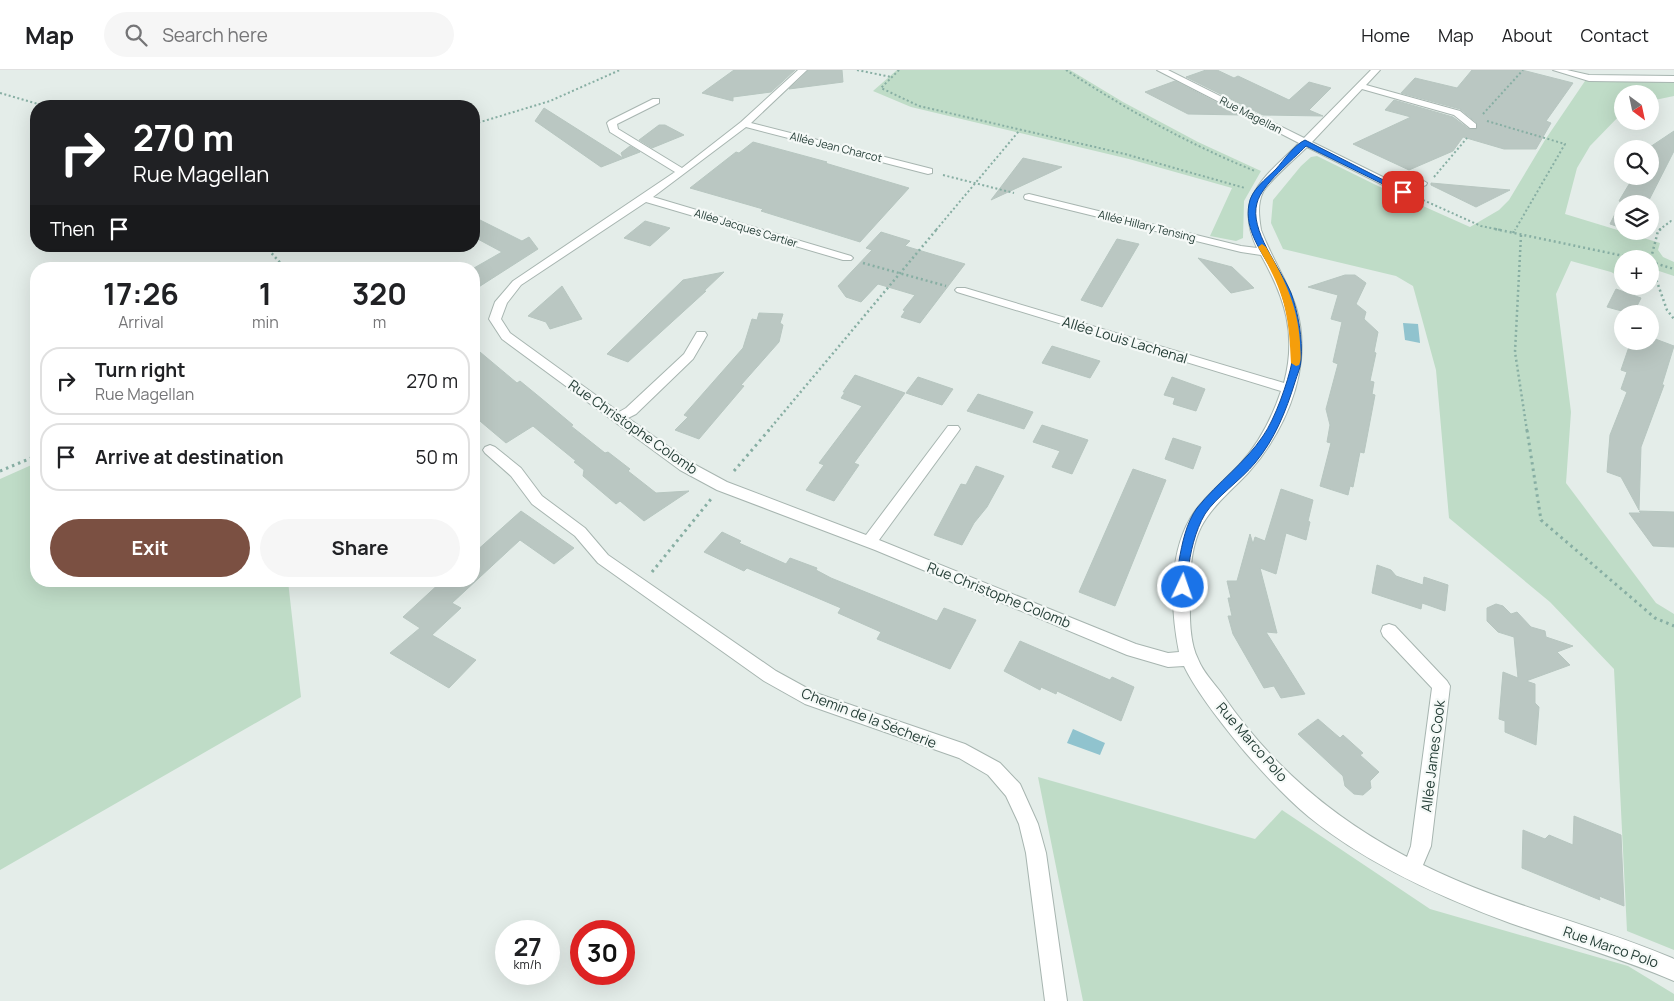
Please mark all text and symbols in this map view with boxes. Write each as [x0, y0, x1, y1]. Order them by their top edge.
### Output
search box [104, 12, 454, 57]
text: Map [25, 18, 74, 51]
icon: search [122, 21, 150, 49]
text: Search here [162, 22, 268, 48]
text: Home [1361, 23, 1410, 47]
text: Map [1438, 23, 1474, 47]
text: About [1502, 23, 1552, 47]
text: Contact [1580, 23, 1649, 47]
north arrow [1614, 85, 1659, 130]
map controls [1614, 85, 1659, 350]
street label: Rue Magellan [1217, 92, 1285, 137]
text: 270 m [133, 114, 234, 162]
icon: right [50, 120, 115, 185]
street label: Allée Jean Charcot [788, 128, 884, 165]
button: search [1614, 140, 1659, 185]
text: Rue Magellan [133, 159, 269, 189]
pin [1382, 171, 1424, 213]
icon: arrive [1389, 178, 1417, 206]
button: layers [1614, 195, 1659, 240]
street label: Allée Jacques Cartier [693, 205, 800, 250]
street label: Allée Hillary Tensing [1097, 206, 1198, 245]
icon: arrive [105, 215, 133, 243]
text: Then [50, 216, 95, 242]
button: + [1614, 250, 1659, 295]
text: 17:26 [103, 273, 179, 314]
text: 1 [259, 273, 272, 314]
text: 320 [352, 273, 407, 314]
button: − [1614, 305, 1659, 350]
text: Arrival [118, 311, 164, 333]
text: min [252, 311, 279, 333]
text: m [373, 311, 386, 333]
street label: Allée Louis Lachenal [1060, 311, 1190, 368]
text: Turn right [95, 357, 185, 383]
icon: right [52, 367, 80, 395]
text: 270 m [406, 368, 458, 394]
street label: Rue Christophe Colomb [565, 375, 702, 478]
text: Rue Magellan [95, 383, 194, 405]
icon: arrive [52, 443, 80, 471]
text: Arrive at destination [95, 444, 284, 470]
text: 50 m [416, 444, 458, 470]
button: Exit [50, 519, 250, 577]
button: Share [260, 519, 460, 577]
street label: Rue Christophe Colomb [925, 557, 1074, 632]
position arrow [1156, 560, 1208, 612]
street label: Chemin de la Sécherie [799, 683, 939, 752]
street label: Rue Marco Polo [1213, 698, 1292, 785]
street label: Allée James Cook [1416, 698, 1449, 813]
speed limit sign: 30 [570, 920, 635, 985]
street label: Rue Marco Polo [1561, 921, 1661, 972]
text: 27 [513, 929, 542, 964]
text: km/h [514, 956, 541, 973]

